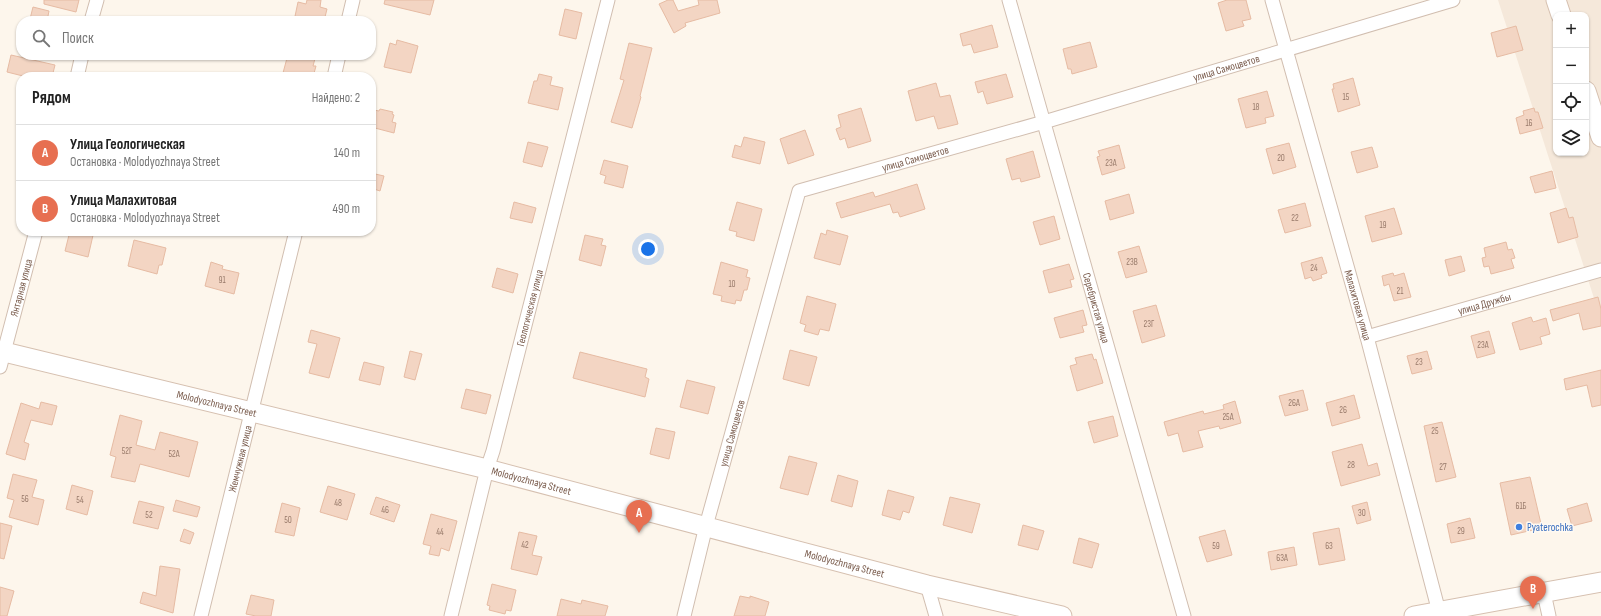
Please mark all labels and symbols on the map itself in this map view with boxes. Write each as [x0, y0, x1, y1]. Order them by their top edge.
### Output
street label: улица Самоцветов [1191, 52, 1261, 84]
house number: 15 [1343, 92, 1350, 103]
house number: 18 [1252, 102, 1260, 113]
house number: 16 [1525, 118, 1533, 129]
street label: улица Самоцветов [880, 143, 950, 174]
house number: 20 [1277, 153, 1285, 164]
house number: 23А [1105, 158, 1117, 169]
house number: 22 [1291, 213, 1299, 224]
house number: 19 [1379, 220, 1387, 231]
your location [638, 239, 658, 259]
house number: 23В [1126, 257, 1138, 268]
street label: Янтарная улица [7, 258, 35, 318]
house number: 24 [1310, 263, 1318, 274]
street label: Геологическая улица [513, 268, 546, 348]
street label: Малахитовая улица [1342, 268, 1374, 342]
street label: Серебристая улица [1080, 271, 1113, 345]
house number: 91 [218, 275, 226, 286]
house number: 10 [728, 279, 736, 290]
house number: 21 [1397, 286, 1404, 297]
street label: улица Дружбы [1456, 290, 1512, 317]
house number: 23Г [1144, 319, 1155, 330]
house number: 23А [1477, 340, 1489, 351]
house number: 23 [1415, 357, 1423, 368]
street label: Molodyozhnaya Street [175, 388, 259, 420]
street label: улица Самоцветов [716, 398, 747, 468]
house number: 26А [1288, 398, 1300, 409]
house number: 26 [1339, 405, 1347, 416]
house number: 25А [1222, 412, 1234, 423]
street label: Жемчужная улица [225, 424, 254, 493]
house number: 25 [1431, 426, 1439, 437]
house number: 52Г [122, 446, 133, 457]
house number: 52А [168, 449, 180, 460]
house number: 28 [1347, 460, 1355, 471]
house number: 27 [1439, 462, 1447, 473]
street label: Molodyozhnaya Street [490, 464, 573, 498]
house number: 56 [21, 494, 29, 505]
house number: 54 [76, 495, 84, 506]
house number: 48 [334, 498, 342, 509]
pin: A [626, 500, 652, 533]
house number: 61Б [1515, 501, 1527, 512]
house number: 46 [381, 505, 389, 516]
house number: 30 [1358, 508, 1366, 519]
house number: 52 [145, 510, 153, 521]
house number: 50 [284, 515, 292, 526]
place label: Pyaterochka [1527, 521, 1573, 534]
marker: Pyaterochka [1514, 522, 1524, 532]
house number: 29 [1457, 526, 1465, 537]
house number: 44 [436, 527, 444, 538]
house number: 42 [521, 540, 529, 551]
house number: 59 [1212, 541, 1220, 552]
house number: 63 [1325, 541, 1333, 552]
street label: Molodyozhnaya Street [803, 547, 887, 580]
house number: 63А [1276, 553, 1288, 564]
pin: B [1520, 576, 1546, 609]

